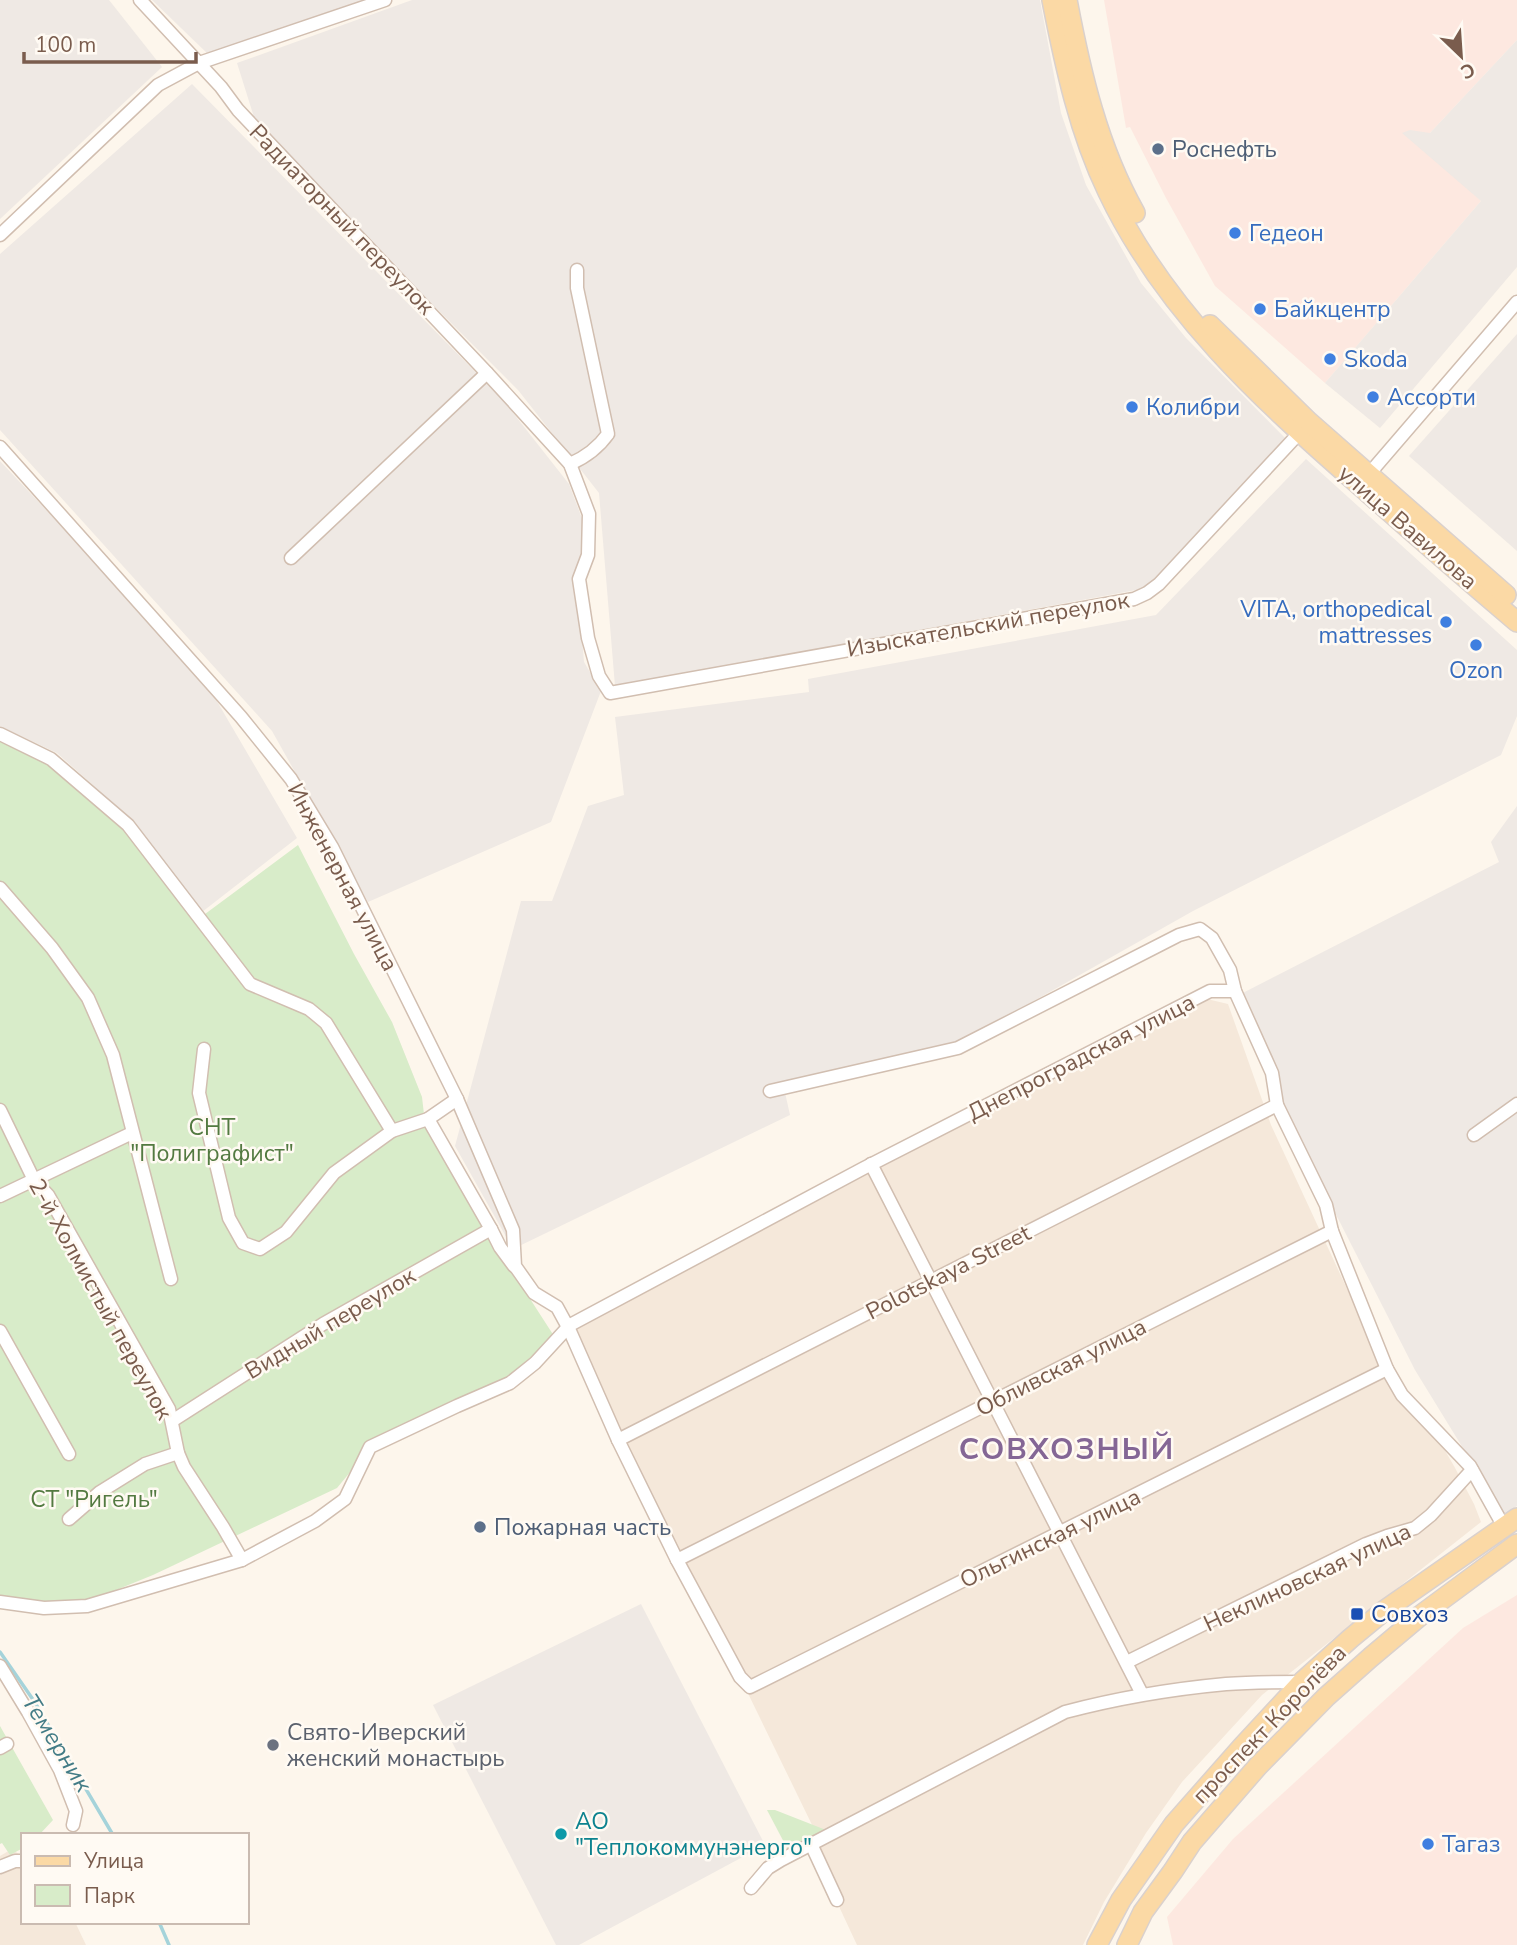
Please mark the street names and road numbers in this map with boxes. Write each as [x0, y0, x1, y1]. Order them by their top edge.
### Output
street label: Радиаторный переулок [242, 117, 442, 322]
street label: улица Вавилова [1331, 458, 1484, 597]
street label: Изыскательский переулок [845, 584, 1133, 665]
street label: Инженерная улица [280, 778, 405, 977]
street label: Днепроградская улица [962, 987, 1200, 1128]
street label: 2-й Холмистый переулок [21, 1173, 180, 1426]
street label: Polotskaya Street [860, 1217, 1037, 1327]
street label: Видный переулок [239, 1260, 422, 1387]
street label: Обливская улица [971, 1311, 1152, 1424]
street label: Ольгинская улица [955, 1481, 1146, 1596]
street label: Неклиновская улица [1198, 1516, 1416, 1639]
street label: проспект Королёва [1185, 1638, 1353, 1811]

